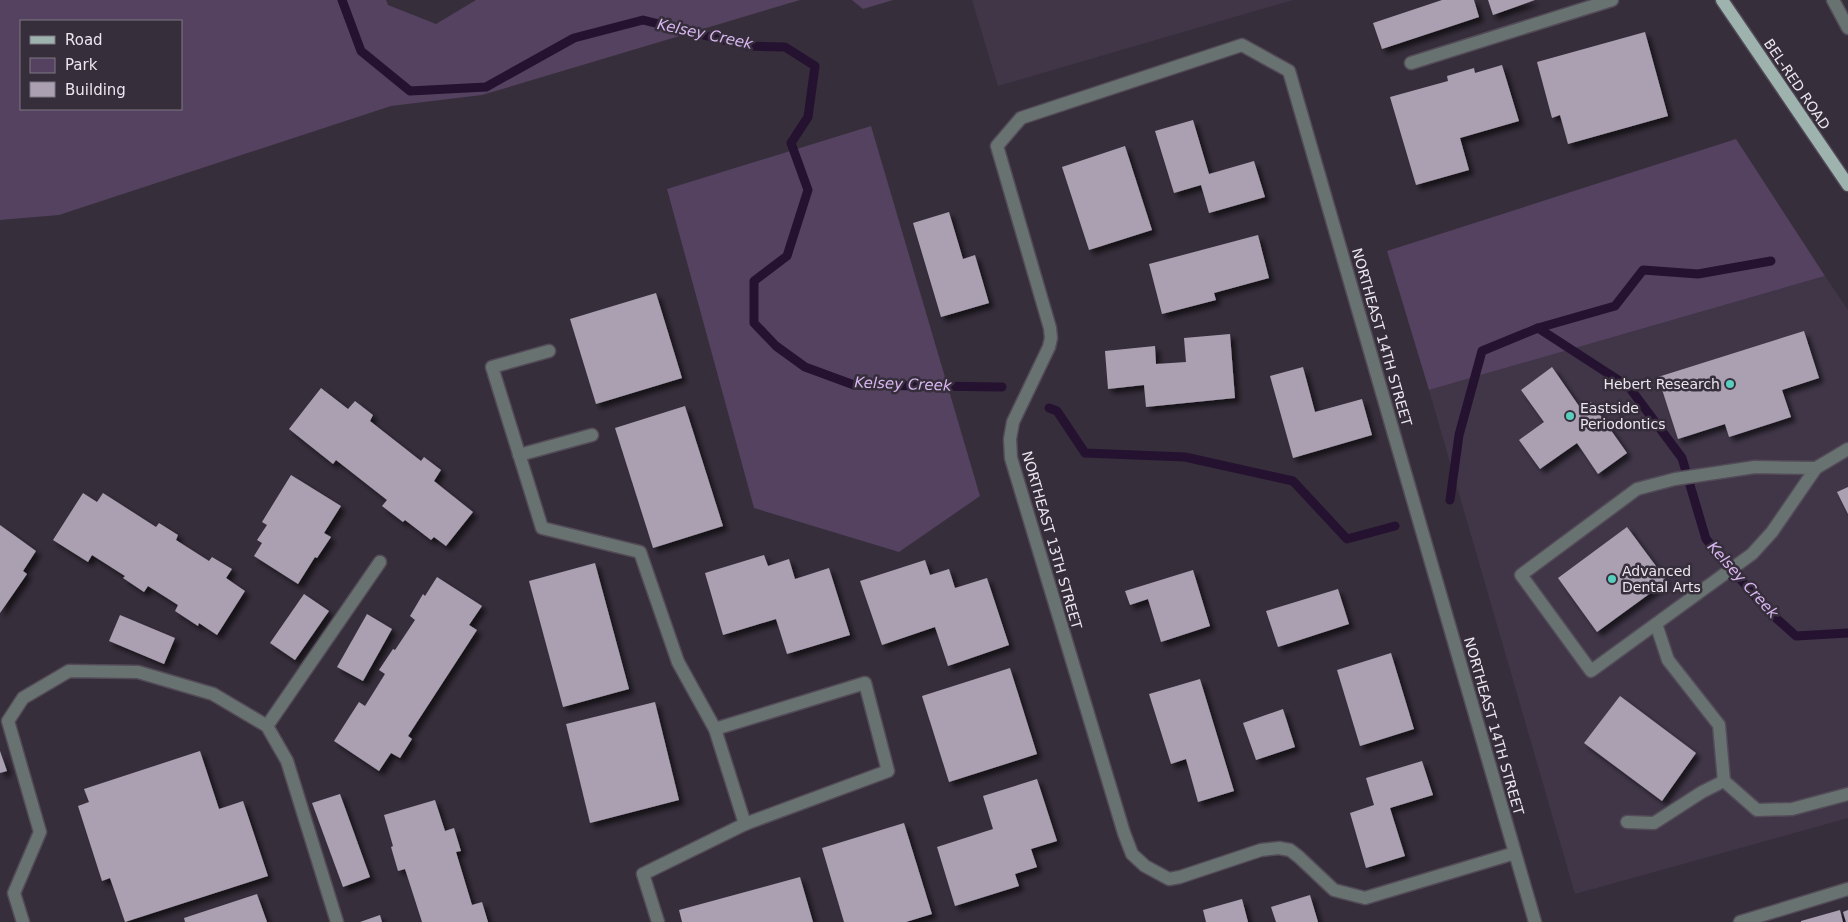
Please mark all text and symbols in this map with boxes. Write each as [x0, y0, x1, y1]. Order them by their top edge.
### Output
water label: Kelsey Creek [656, 15, 756, 53]
legend [20, 20, 182, 110]
text: Road [65, 31, 103, 49]
street label: BEL-RED ROAD [1761, 36, 1833, 132]
text: Park [65, 56, 98, 74]
text: Building [65, 81, 126, 99]
street label: NORTHEAST 14TH STREET [1349, 246, 1415, 428]
water label: Kelsey Creek [854, 373, 953, 395]
place label: Hebert Research [1603, 376, 1720, 392]
marker: Hebert Research [1724, 378, 1736, 390]
place label: Eastside Periodontics [1580, 400, 1665, 432]
marker: Eastside Periodontics [1564, 410, 1576, 422]
street label: NORTHEAST 13TH STREET [1019, 449, 1085, 631]
water label: Kelsey Creek [1704, 538, 1783, 623]
place label: Advanced Dental Arts [1622, 563, 1701, 595]
marker: Advanced Dental Arts [1606, 573, 1618, 585]
street label: NORTHEAST 14TH STREET [1461, 635, 1527, 817]

